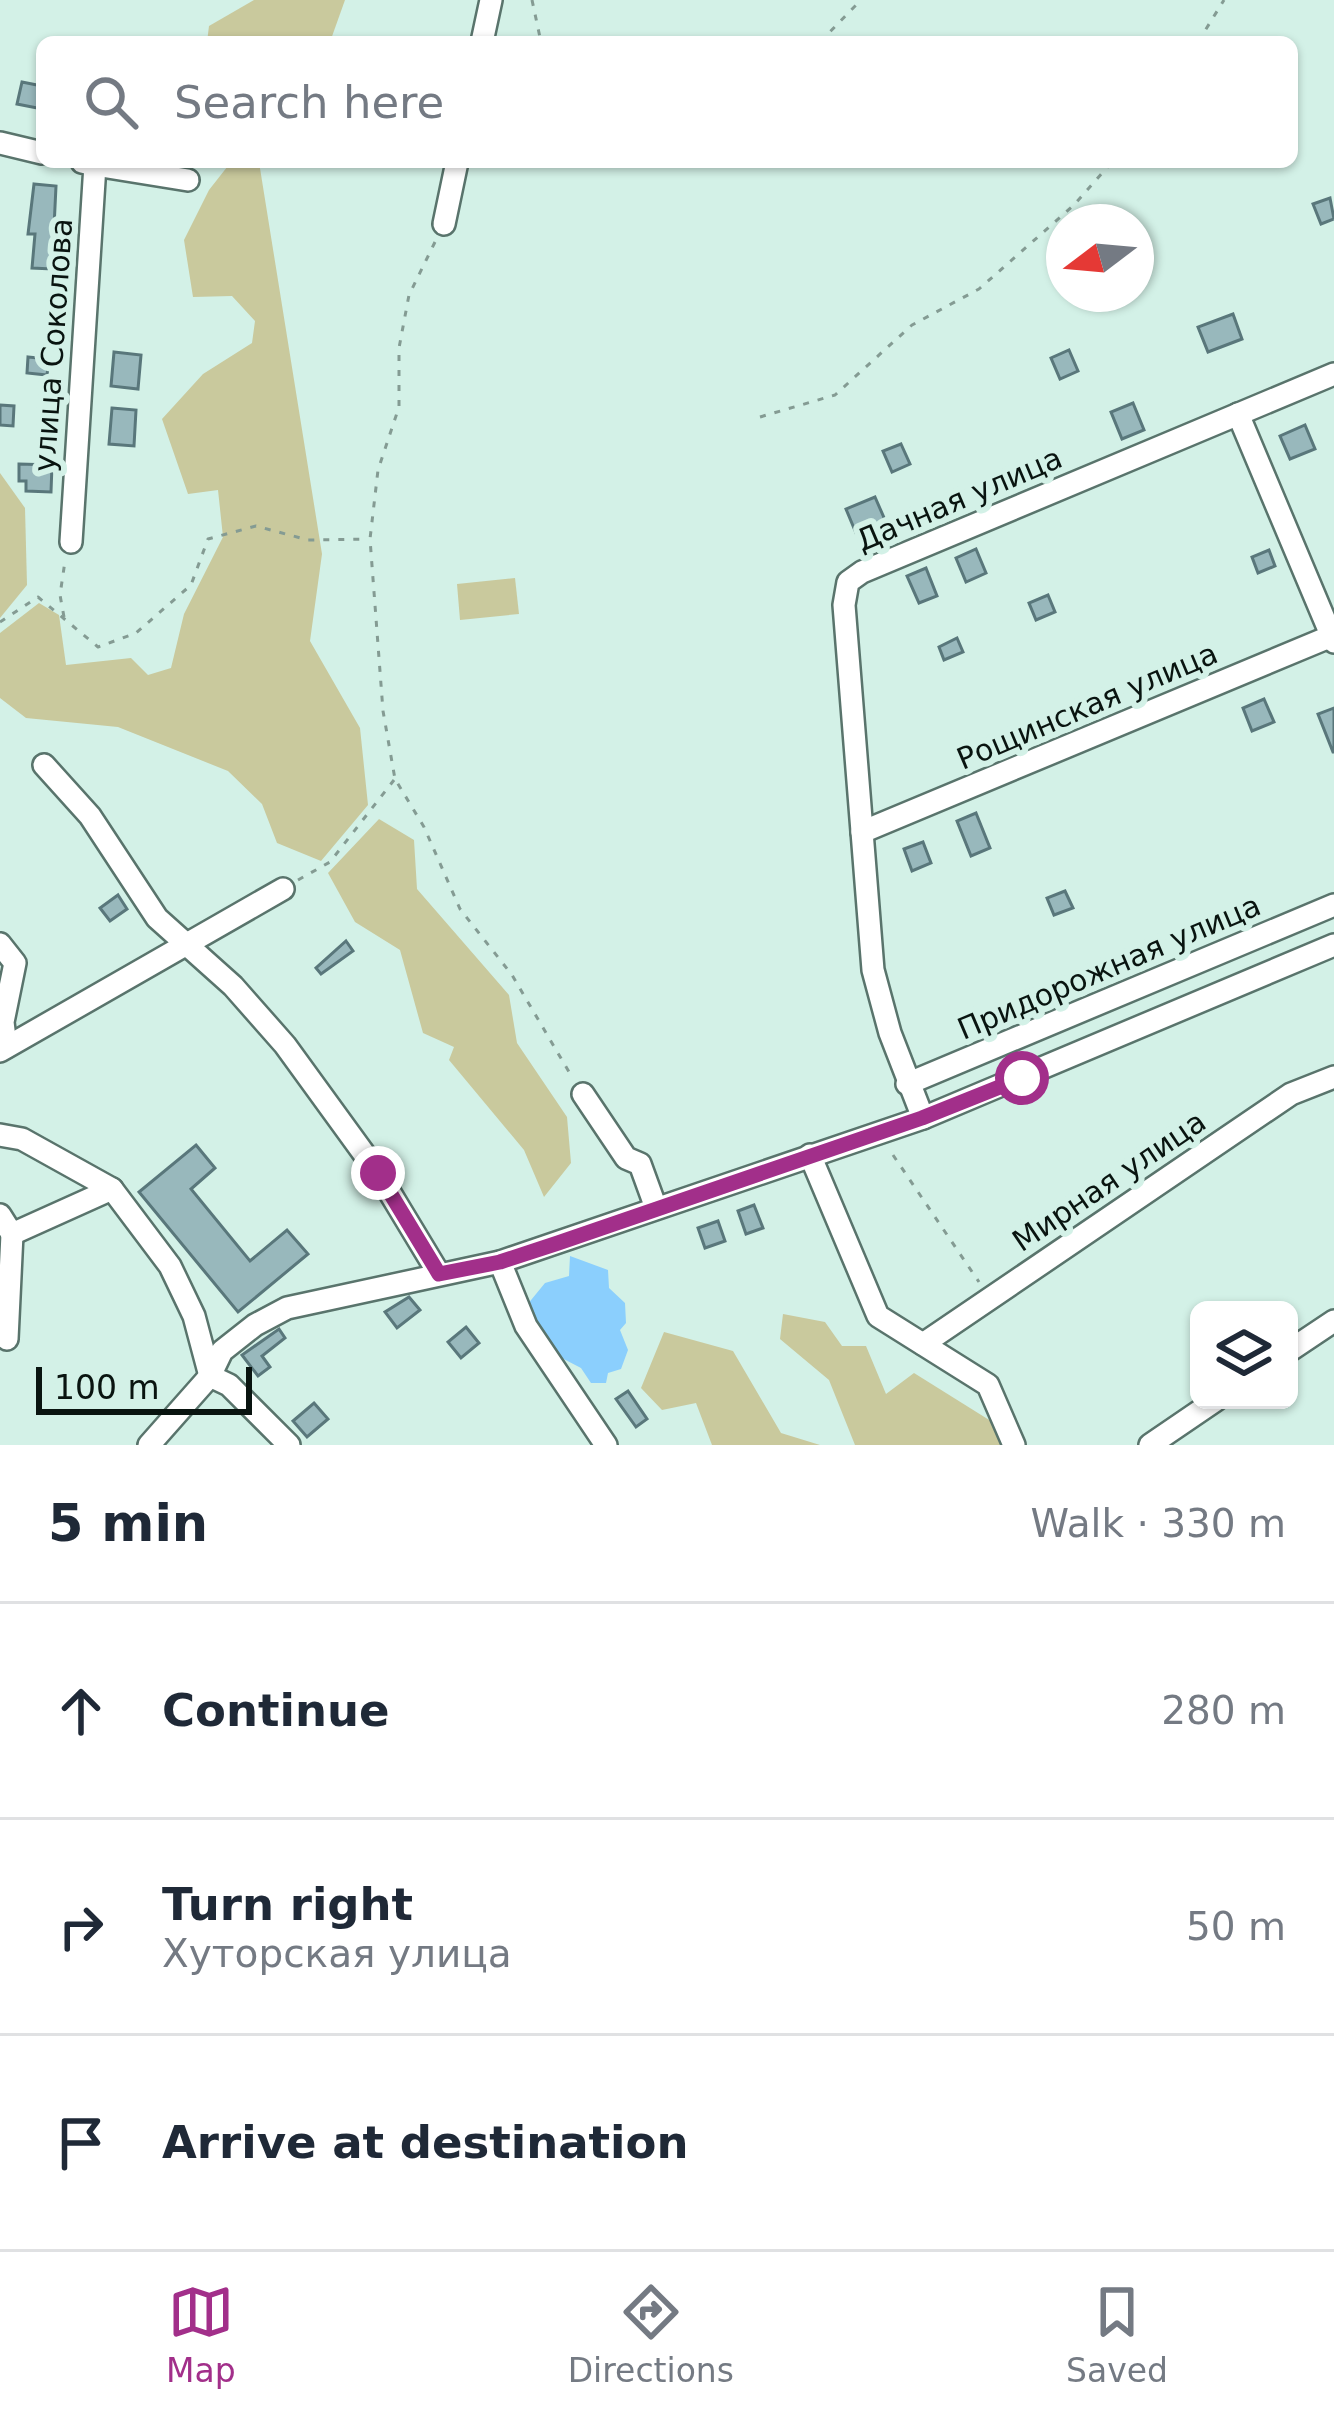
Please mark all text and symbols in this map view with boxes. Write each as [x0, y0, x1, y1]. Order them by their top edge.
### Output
search box [36, 36, 1298, 168]
icon: search [78, 69, 144, 135]
text: Search here [174, 76, 444, 129]
north arrow [1046, 204, 1154, 312]
street label: улица Соколова [27, 217, 79, 473]
street label: Дачная улица [851, 440, 1067, 558]
street label: Рощинская улица [951, 635, 1223, 777]
street label: Придорожная улица [952, 887, 1266, 1047]
route start [995, 1051, 1049, 1105]
street label: Мирная улица [1006, 1104, 1212, 1258]
route end [351, 1146, 405, 1200]
map controls [1190, 1301, 1298, 1409]
button: layers [1190, 1301, 1298, 1409]
scale bar [36, 1361, 252, 1414]
text: 100 m [54, 1368, 160, 1407]
text: 5 min [48, 1494, 208, 1553]
text: Walk · 330 m [1031, 1501, 1286, 1546]
icon: ahead [48, 1678, 114, 1744]
text: Continue [162, 1684, 390, 1737]
text: 280 m [1161, 1688, 1286, 1733]
text: Turn right [162, 1878, 413, 1931]
icon: right [48, 1894, 114, 1960]
text: 50 m [1186, 1904, 1286, 1949]
text: Хуторская улица [162, 1931, 512, 1976]
icon: arrive [48, 2110, 114, 2176]
text: Arrive at destination [162, 2116, 688, 2169]
tab: Map [166, 2279, 236, 2390]
tab: Directions [568, 2279, 734, 2390]
tab: Saved [1066, 2279, 1168, 2390]

